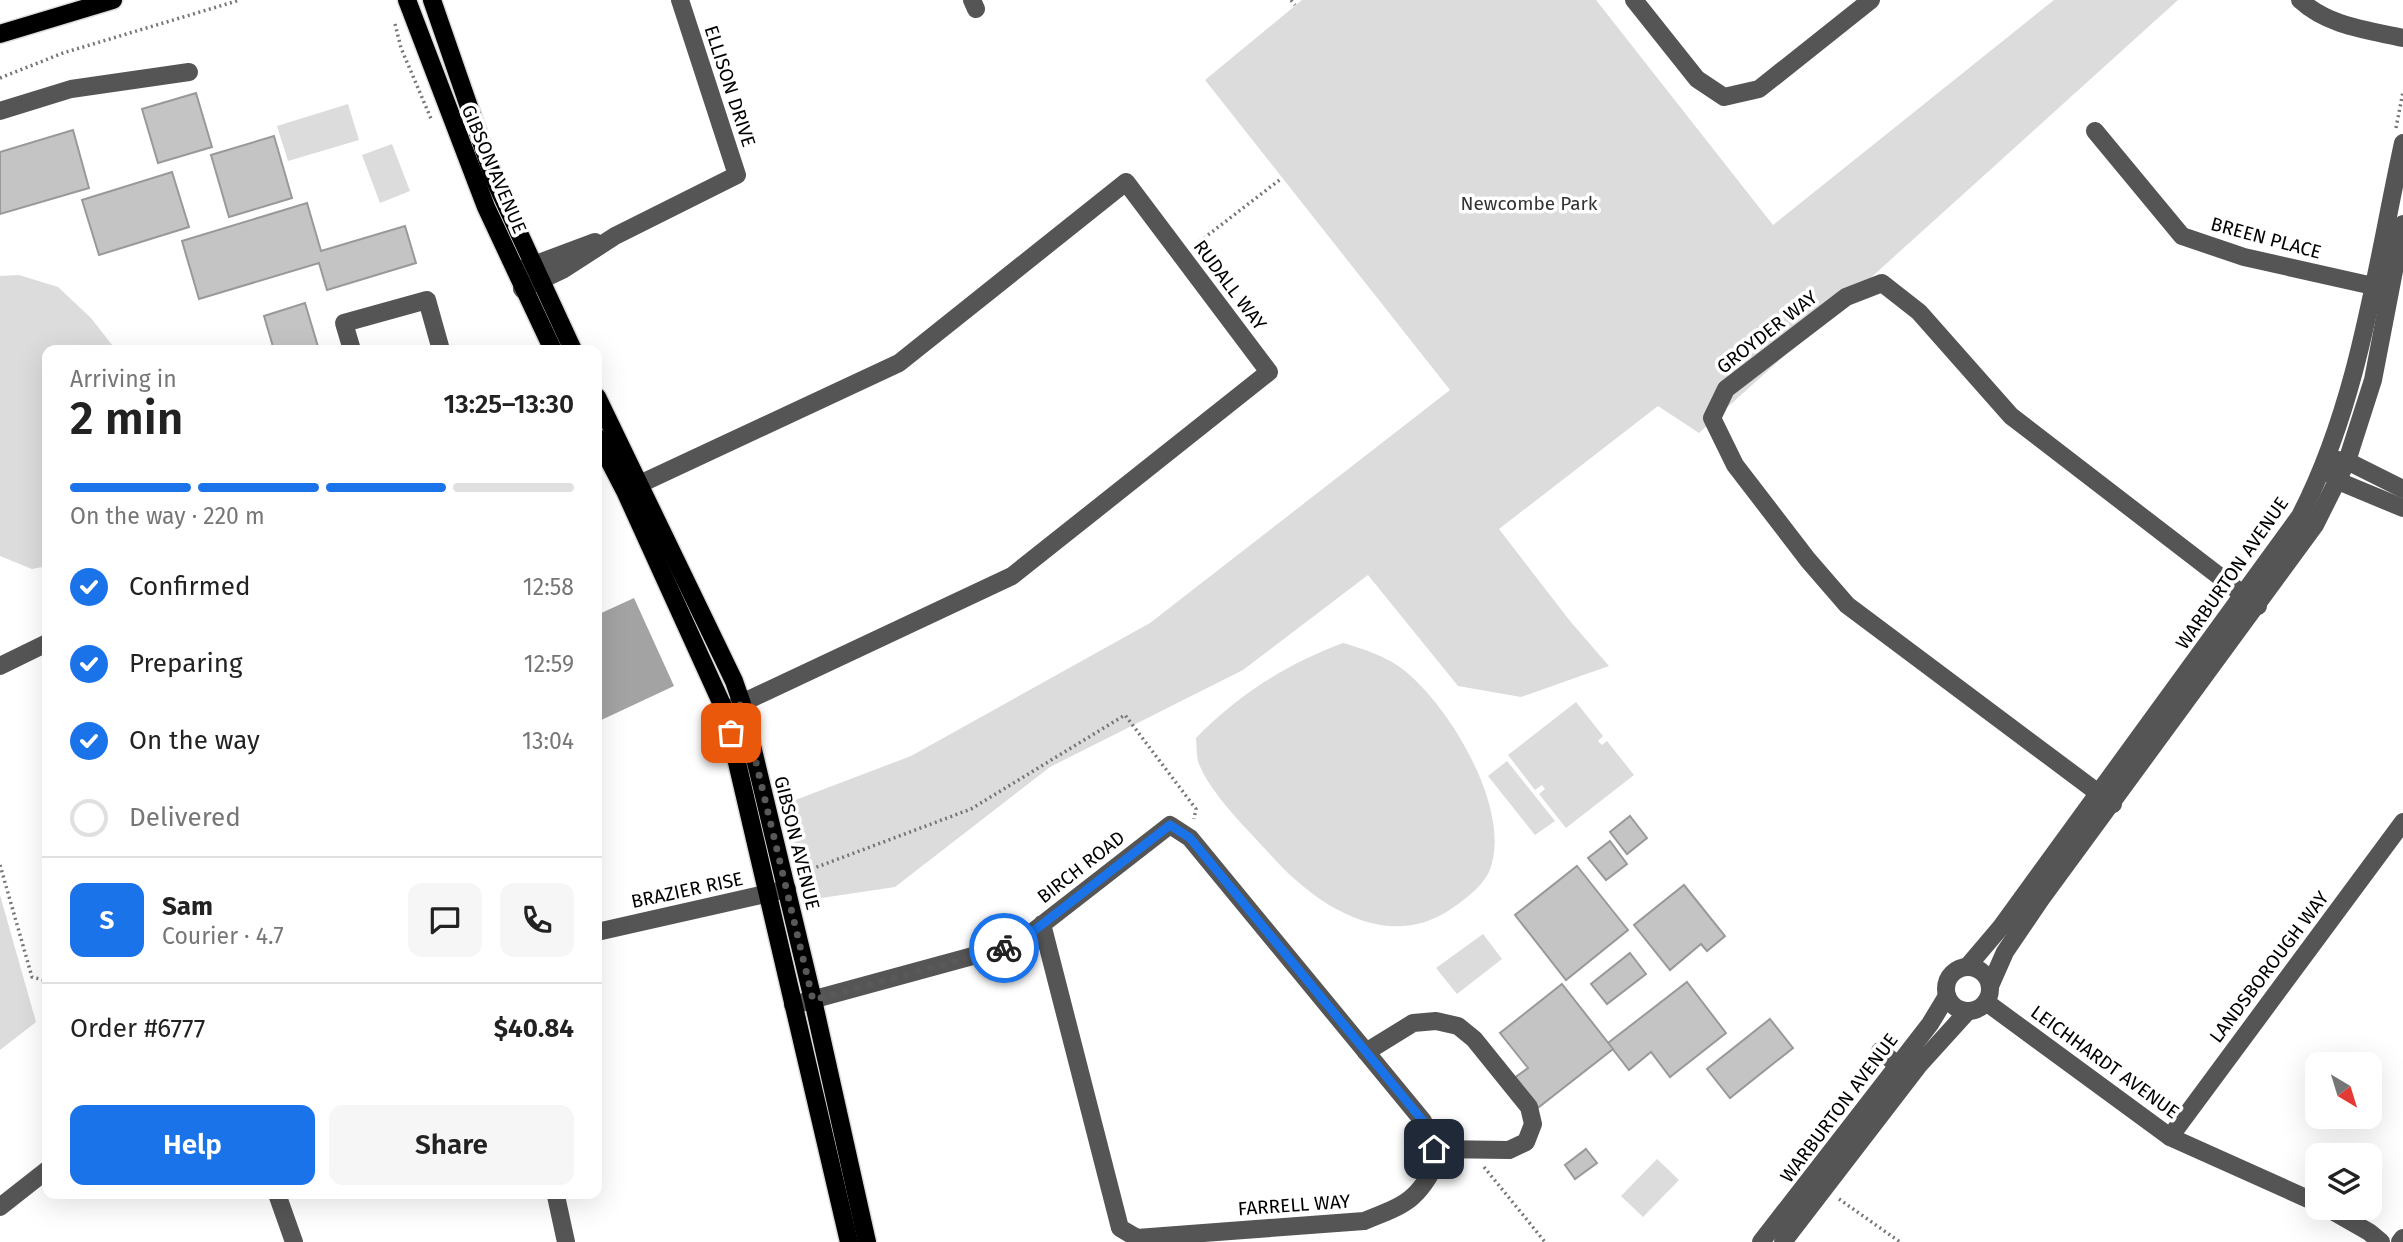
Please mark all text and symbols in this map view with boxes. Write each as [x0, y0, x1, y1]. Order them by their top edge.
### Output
street label: ELLISON DRIVE [700, 22, 760, 150]
street label: GIBSON AVENUE [457, 101, 531, 237]
park label: Newcombe Park [1460, 192, 1598, 215]
street label: BREEN PLACE [2208, 212, 2324, 264]
street label: RUDALL WAY [1189, 235, 1272, 335]
street label: GROYDER WAY [1712, 285, 1822, 378]
text: Arriving in [70, 365, 177, 393]
text: 13:25–13:30 [444, 389, 574, 420]
text: 2 min [70, 391, 183, 446]
street label: WARBURTON AVENUE [2171, 492, 2293, 654]
text: On the way · 220 m [70, 502, 265, 530]
icon: check [70, 568, 108, 606]
text: Confirmed [129, 571, 250, 602]
text: 12:58 [523, 573, 574, 601]
icon: check [70, 645, 108, 683]
text: Preparing [129, 648, 242, 679]
text: 12:59 [524, 650, 574, 678]
pin [701, 703, 761, 763]
icon: bag [712, 714, 750, 752]
icon: check [70, 722, 108, 760]
text: On the way [129, 725, 260, 756]
text: 13:04 [522, 727, 574, 755]
street label: GIBSON AVENUE [769, 774, 825, 912]
text: Delivered [129, 802, 241, 833]
street label: BIRCH ROAD [1033, 826, 1129, 908]
street label: BRAZIER RISE [629, 867, 745, 913]
button: chat [408, 883, 482, 957]
button: phone [500, 883, 574, 957]
street label: LANDSBOROUGH WAY [2205, 886, 2334, 1047]
text: Sam [162, 891, 213, 922]
text: S [100, 905, 114, 936]
courier [969, 913, 1039, 983]
text: Courier · 4.7 [162, 922, 284, 950]
icon: bike [985, 929, 1023, 967]
street label: LEICHHARDT AVENUE [2026, 1001, 2184, 1123]
text: Order #6777 [70, 1013, 205, 1044]
text: $40.84 [494, 1013, 574, 1044]
street label: WARBURTON AVENUE [1775, 1029, 1903, 1187]
north arrow [2305, 1052, 2382, 1129]
map controls [2305, 1052, 2382, 1220]
button: Help [70, 1105, 315, 1185]
button: Share [329, 1105, 574, 1185]
pin [1404, 1119, 1464, 1179]
icon: home [1415, 1130, 1453, 1168]
button: layers [2305, 1143, 2382, 1220]
street label: FARRELL WAY [1237, 1190, 1351, 1220]

